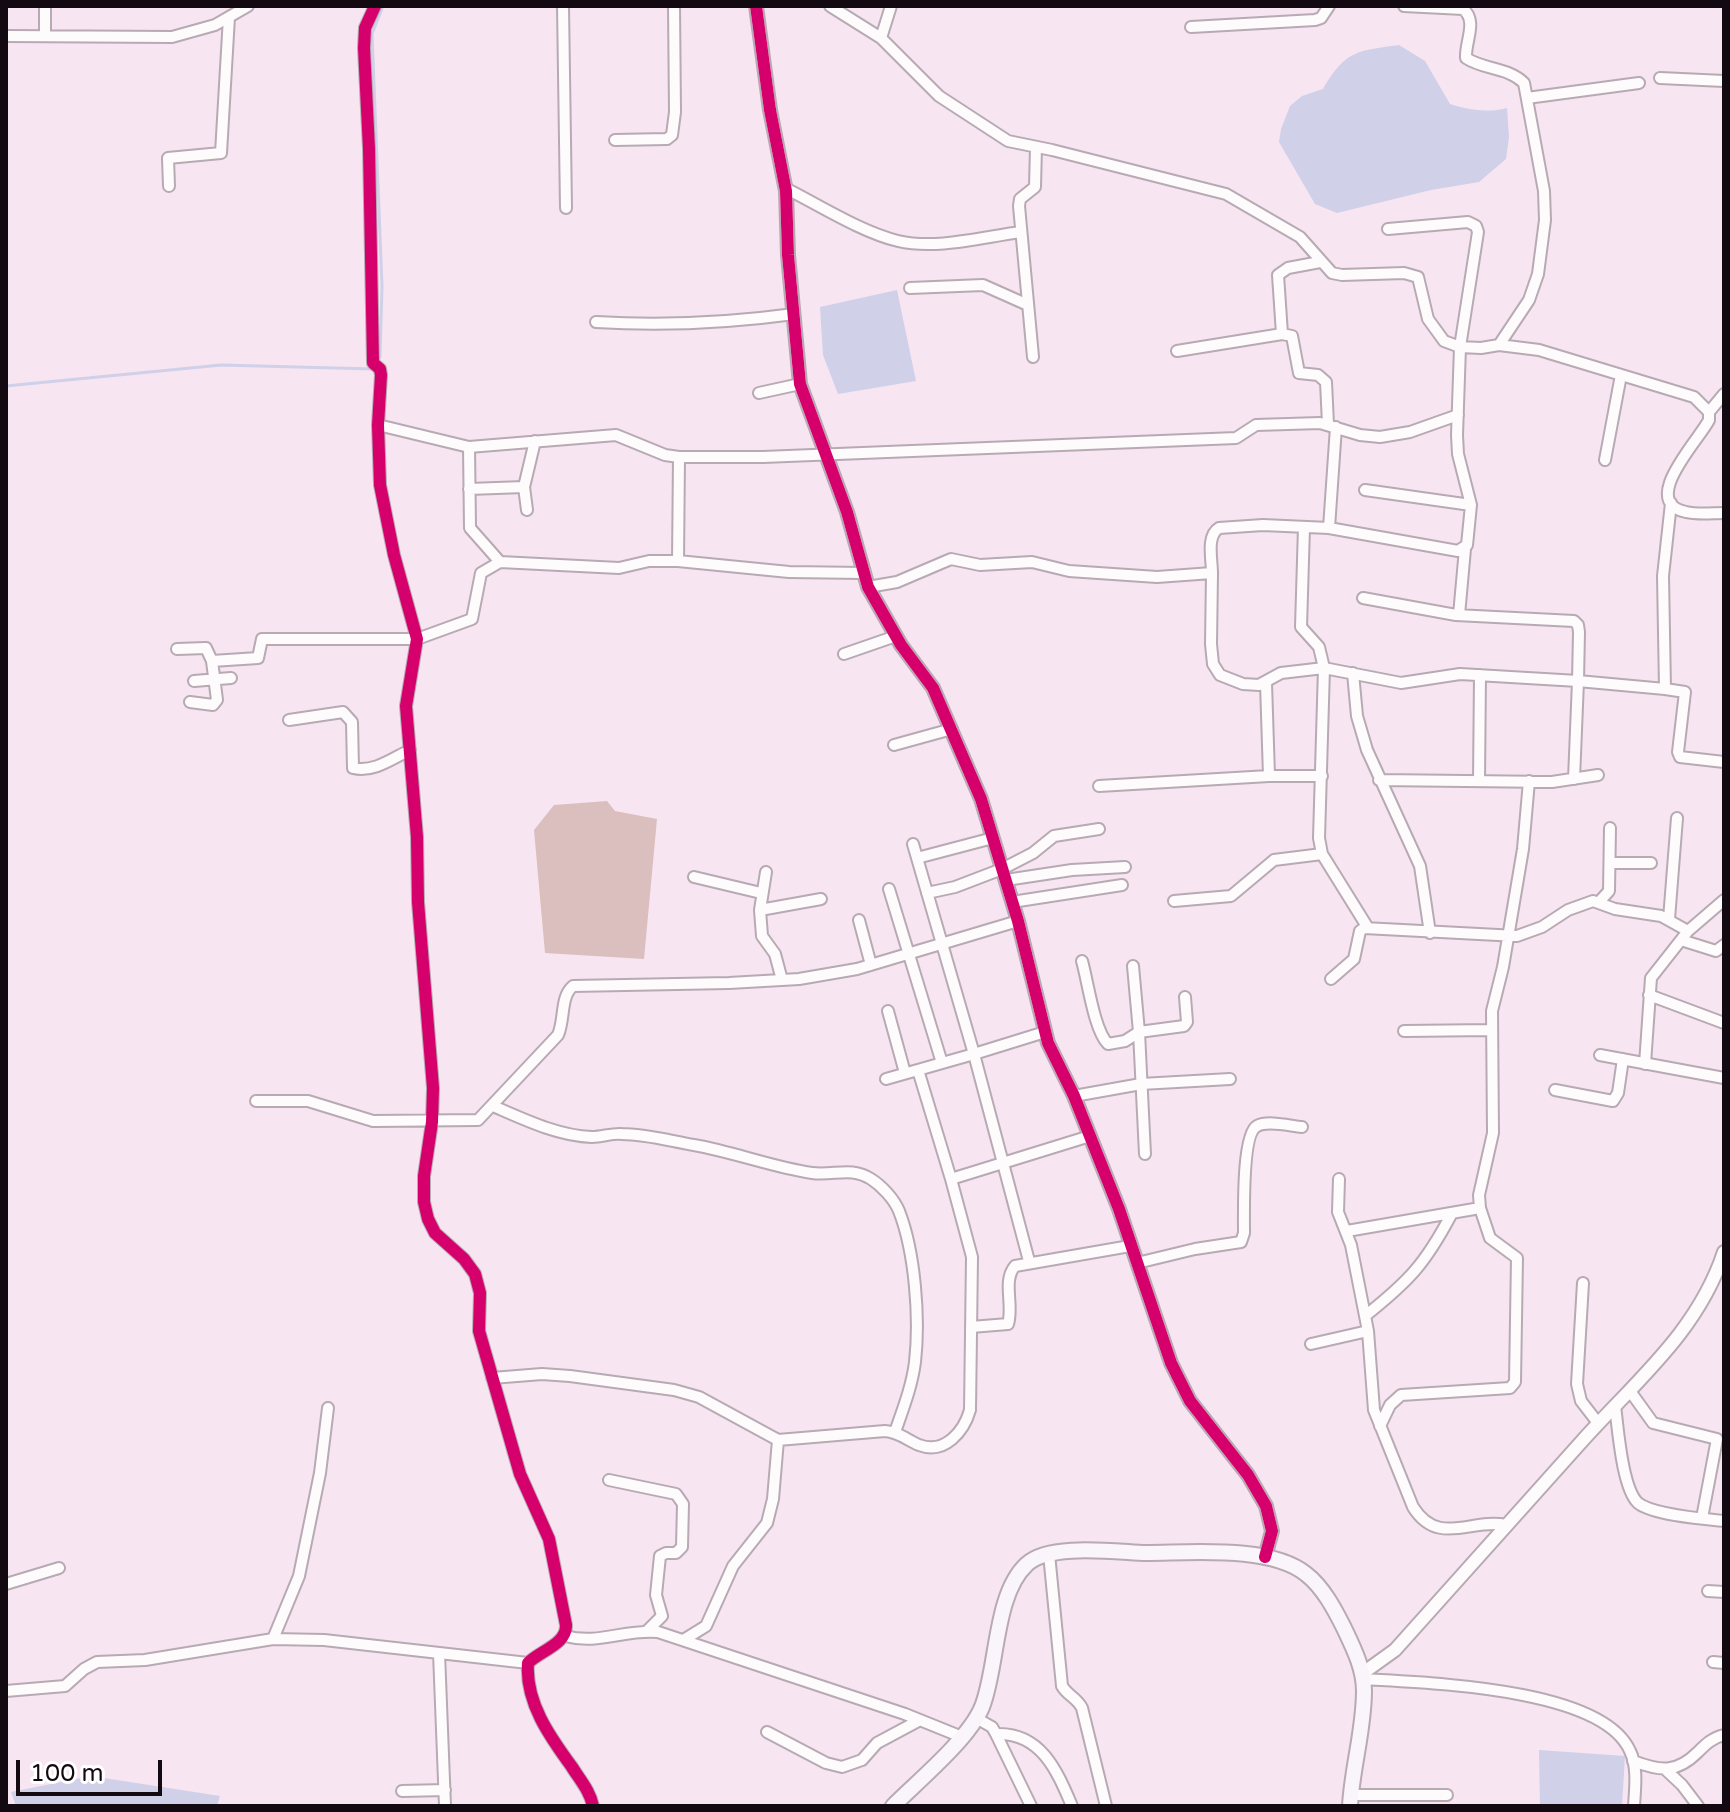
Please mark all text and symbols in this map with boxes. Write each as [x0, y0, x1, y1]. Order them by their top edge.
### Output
scale bar [20, 1744, 166, 1794]
text: 100 m [30, 1759, 104, 1788]

